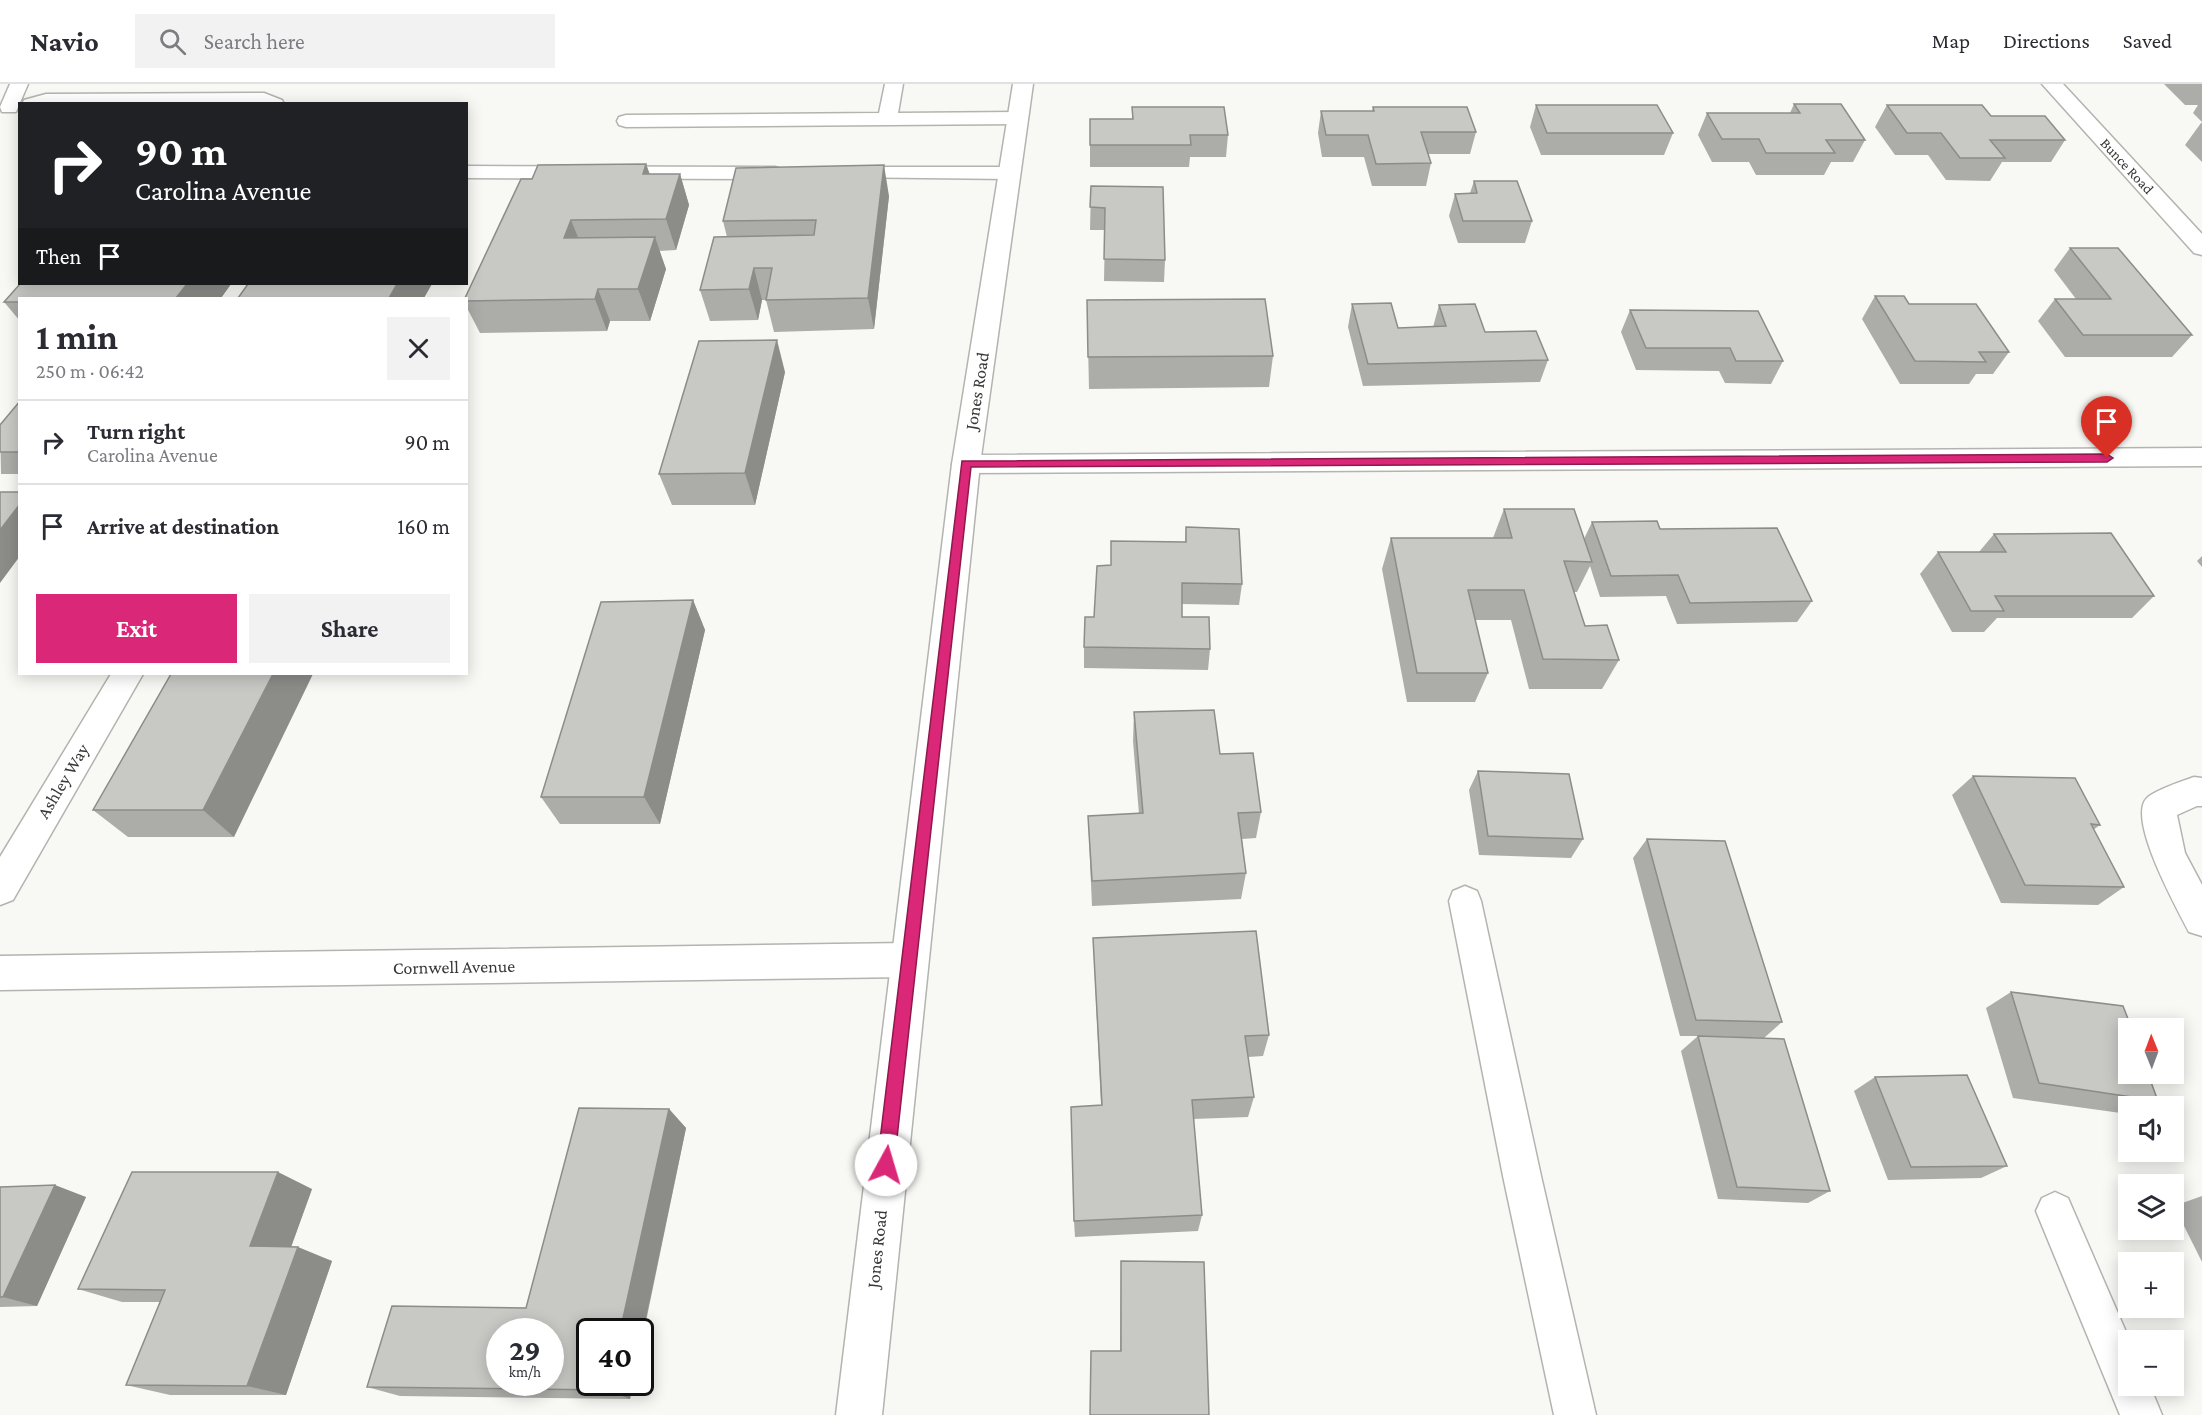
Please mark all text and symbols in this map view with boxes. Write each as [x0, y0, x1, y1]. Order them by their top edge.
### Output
search box [135, 14, 555, 68]
icon: search [156, 25, 189, 58]
text: Navio [30, 26, 99, 57]
text: Search here [204, 29, 305, 54]
text: Map [1932, 29, 1970, 53]
text: Directions [2003, 29, 2090, 53]
text: Saved [2123, 29, 2172, 53]
icon: right [36, 126, 114, 204]
text: 90 m [135, 127, 227, 174]
street label: Bunce Road [2097, 135, 2157, 197]
text: Carolina Avenue [135, 176, 311, 206]
icon: arrive [93, 240, 126, 273]
text: Then [36, 244, 81, 269]
text: 1 min [36, 317, 118, 357]
button: close [387, 317, 450, 380]
street label: Jones Road [961, 350, 993, 433]
text: 250 m · 06:42 [36, 360, 144, 382]
pin [2081, 396, 2132, 458]
icon: arrive [2090, 405, 2123, 438]
text: Turn right [87, 419, 185, 444]
icon: right [36, 426, 69, 459]
text: 90 m [405, 430, 450, 455]
text: Carolina Avenue [87, 444, 218, 466]
icon: arrive [36, 510, 69, 543]
text: Arrive at destination [87, 514, 279, 539]
text: 160 m [397, 514, 450, 539]
button: Exit [36, 594, 237, 663]
button: Share [249, 594, 450, 663]
street label: Ashley Way [33, 739, 93, 822]
street label: Cornwell Avenue [393, 956, 515, 978]
north arrow [2118, 1018, 2184, 1084]
map controls [2118, 1018, 2184, 1396]
button: sound [2118, 1096, 2184, 1162]
position arrow [854, 1133, 918, 1197]
button: layers [2118, 1174, 2184, 1240]
street label: Jones Road [863, 1208, 891, 1291]
button: + [2118, 1252, 2184, 1318]
speed limit sign: 40 [576, 1318, 654, 1396]
button: − [2118, 1330, 2184, 1396]
text: 29 [509, 1333, 541, 1366]
text: km/h [509, 1364, 541, 1380]

